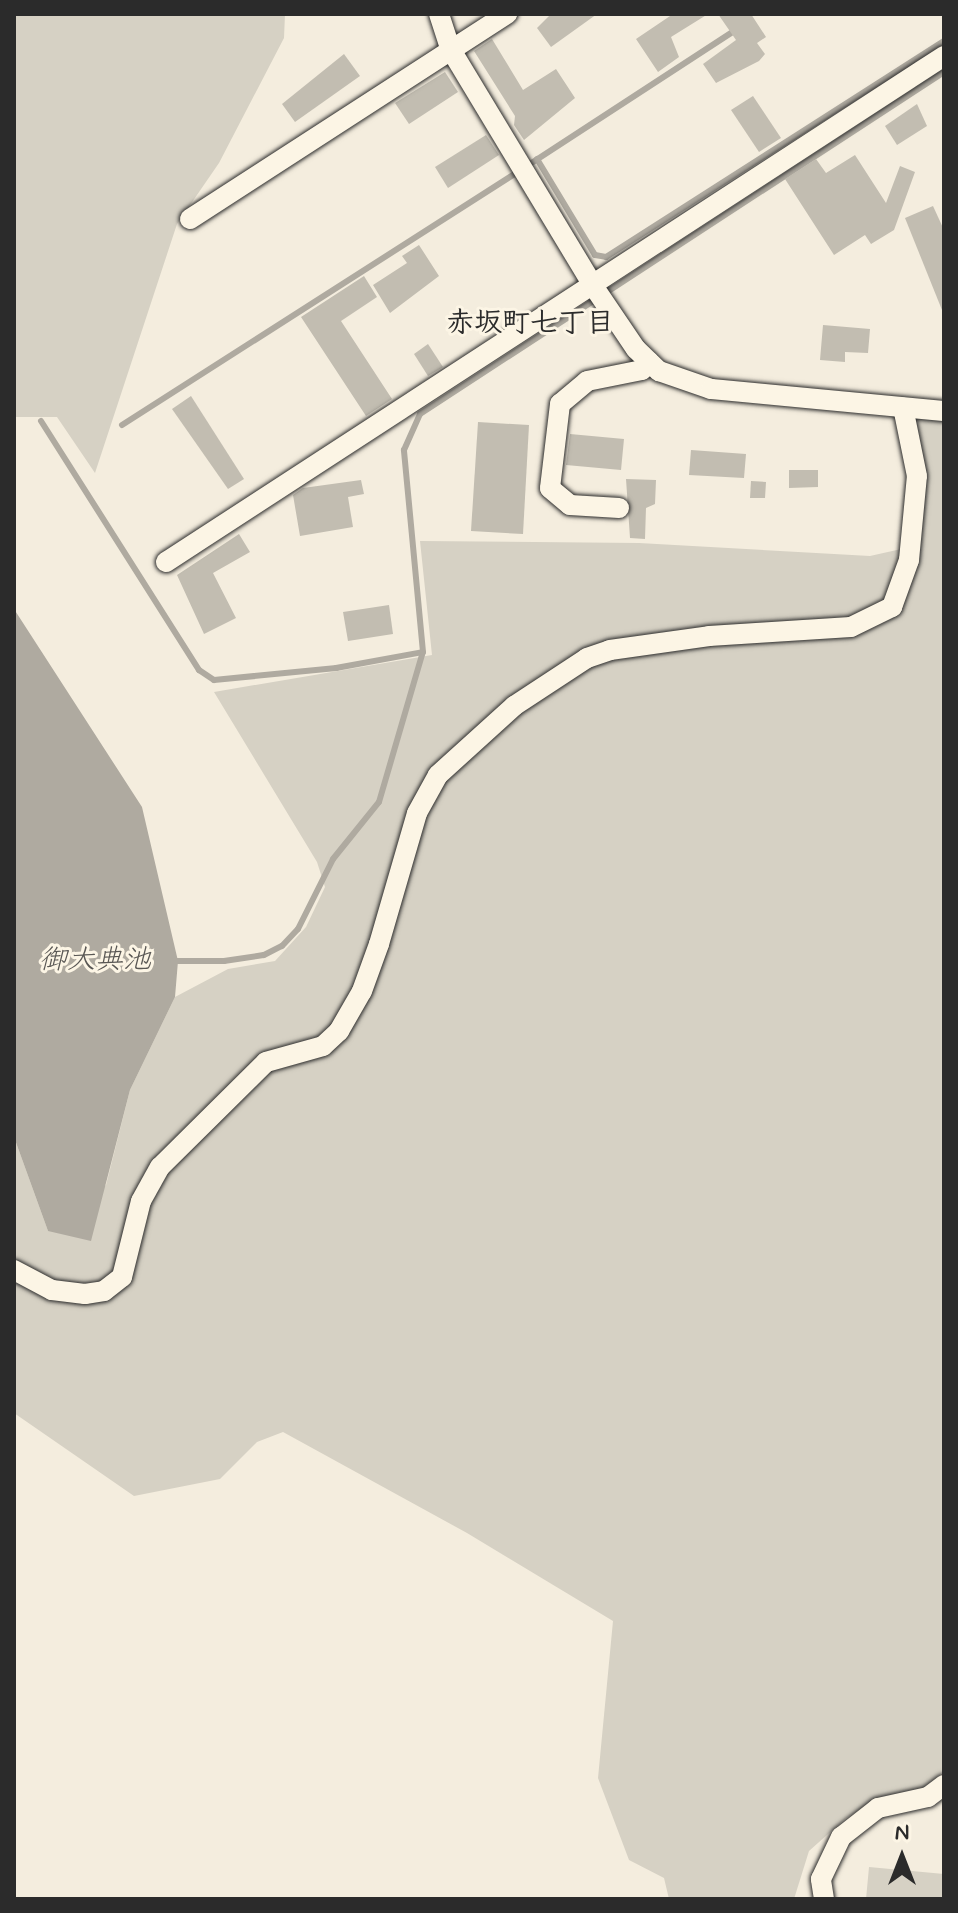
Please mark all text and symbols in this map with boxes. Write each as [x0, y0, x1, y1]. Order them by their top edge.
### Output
district label: 赤坂町七丁目 [446, 307, 614, 341]
water label: 御大典池 [39, 944, 151, 978]
north arrow [862, 1817, 942, 1897]
text: N [895, 1819, 909, 1847]

